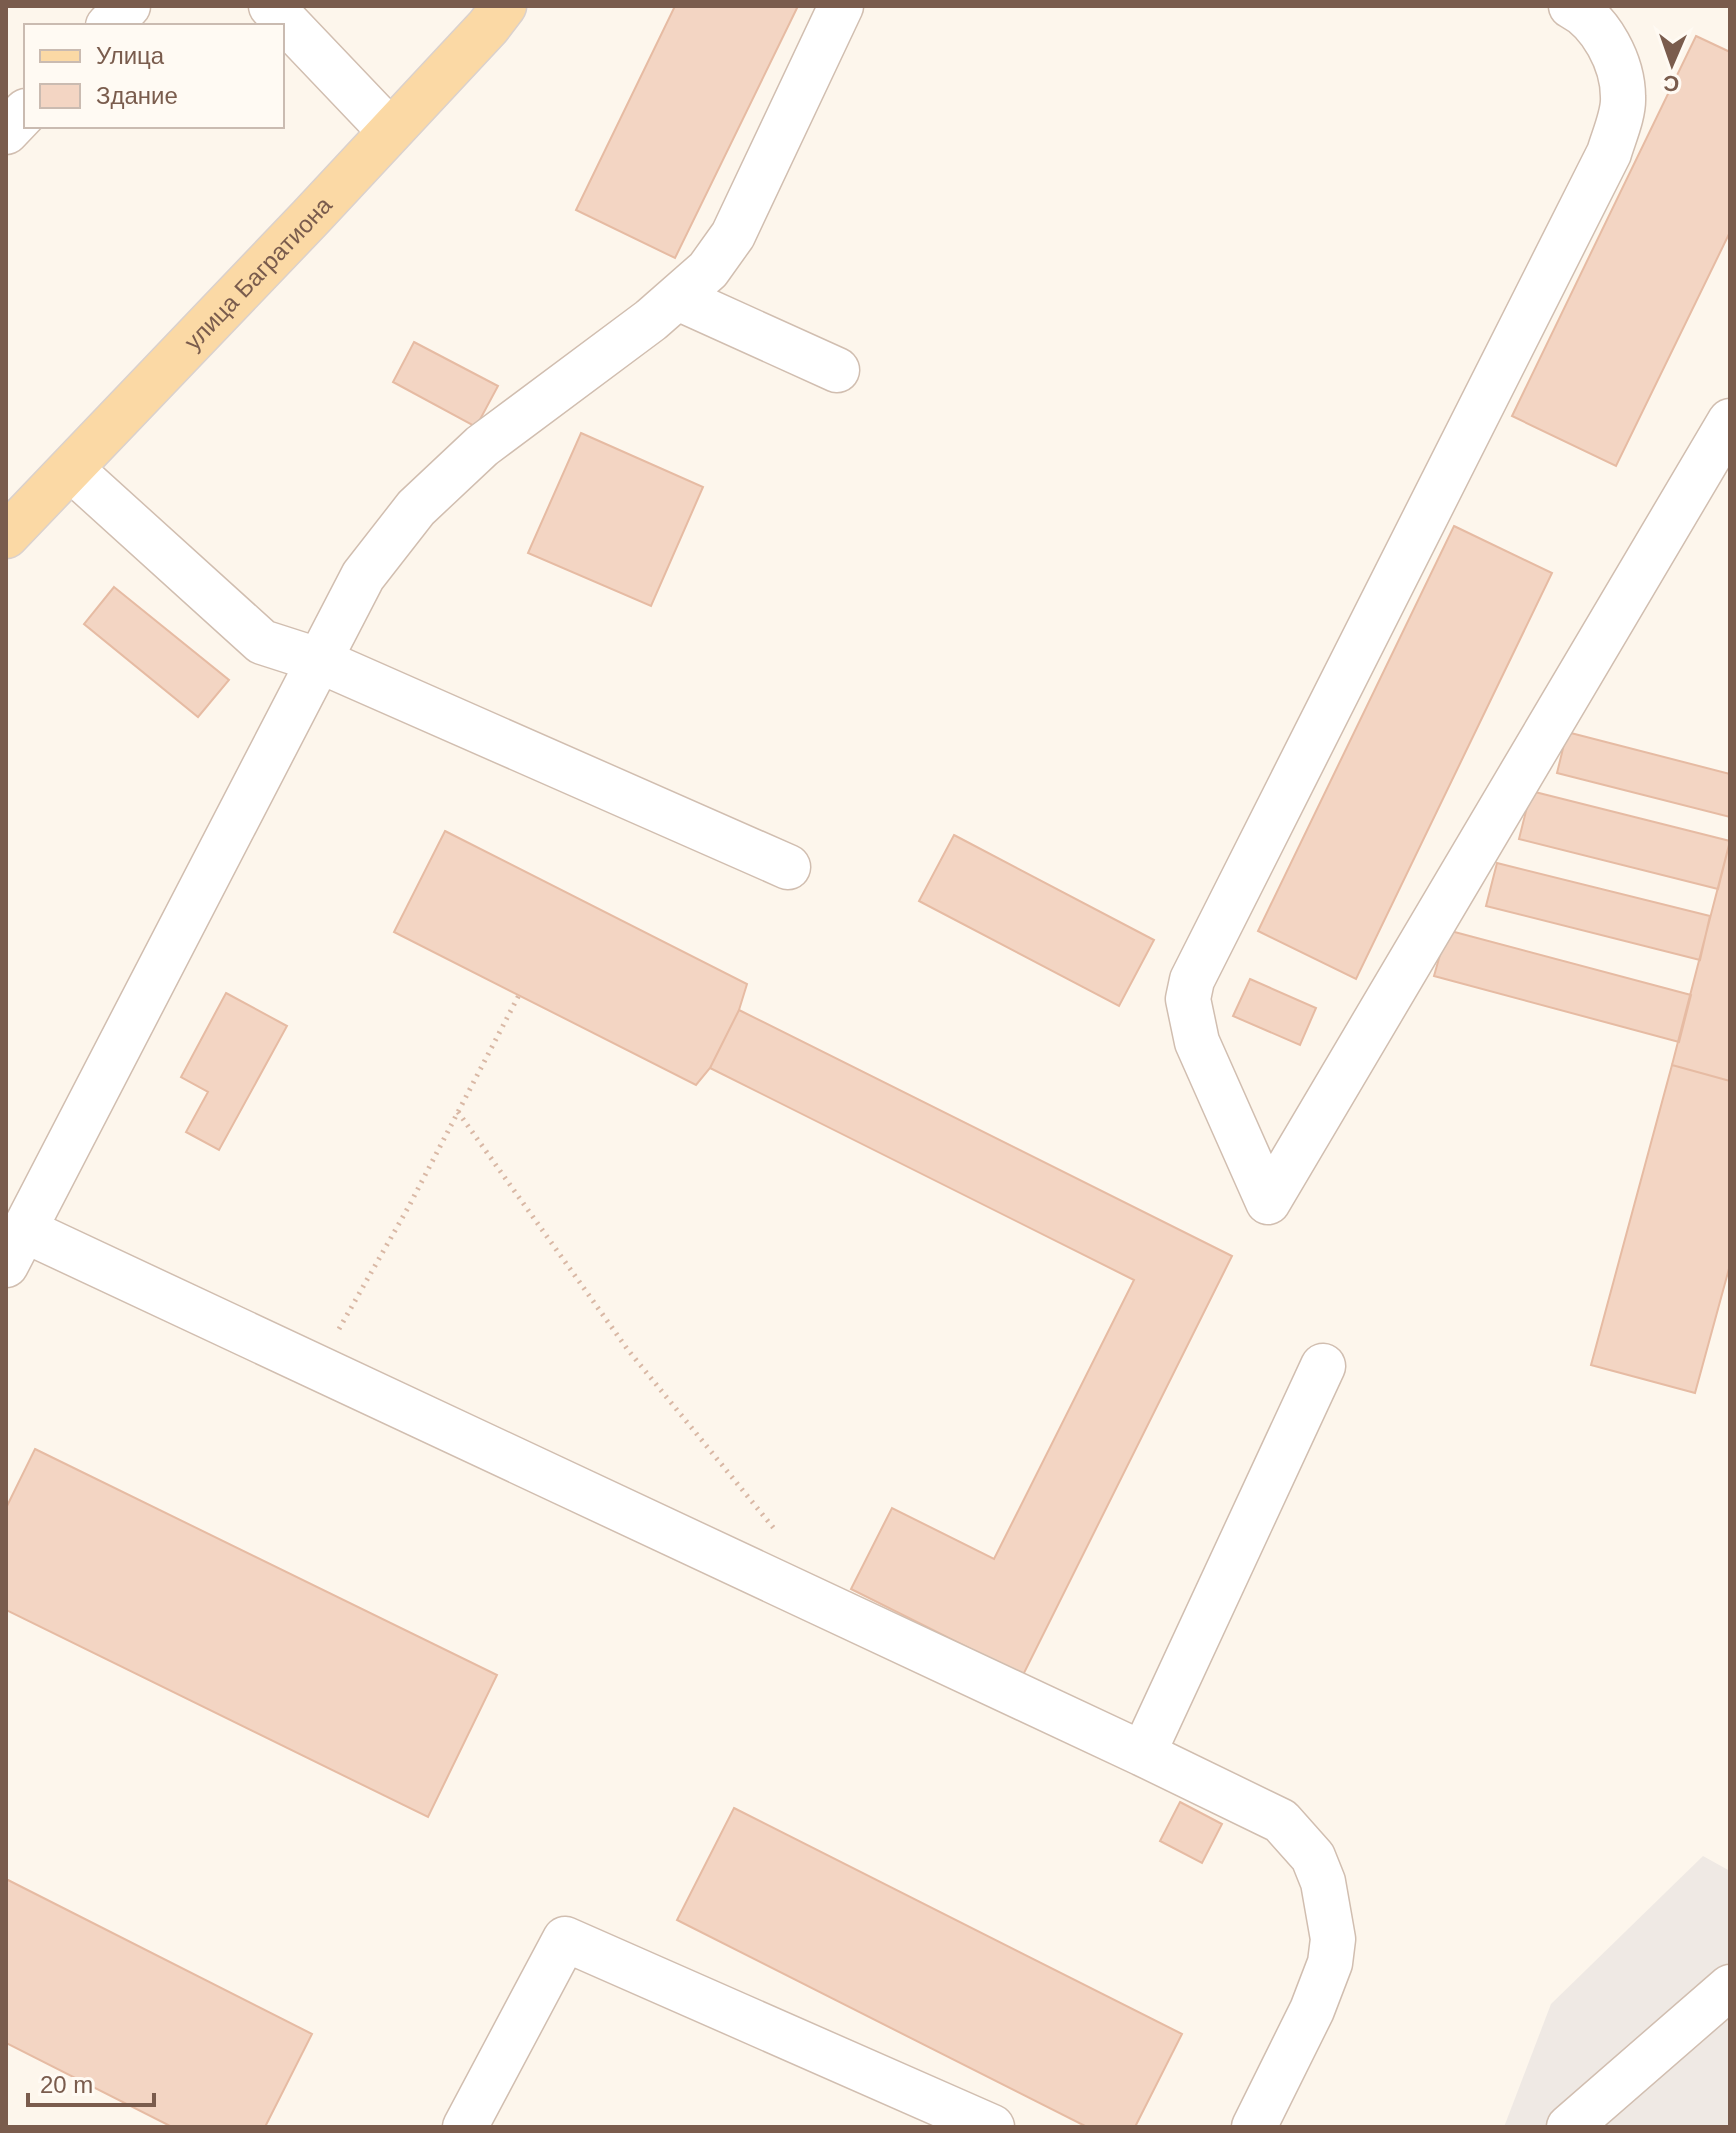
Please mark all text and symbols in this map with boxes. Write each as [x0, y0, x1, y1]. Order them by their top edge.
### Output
legend [24, 24, 284, 128]
north arrow [1632, 24, 1712, 104]
text: Улица [96, 42, 165, 69]
text: С [1663, 71, 1680, 96]
text: Здание [96, 82, 178, 109]
street label: улица Багратиона [178, 190, 337, 355]
scale bar [28, 2057, 154, 2107]
text: 20 m [40, 2071, 93, 2098]

